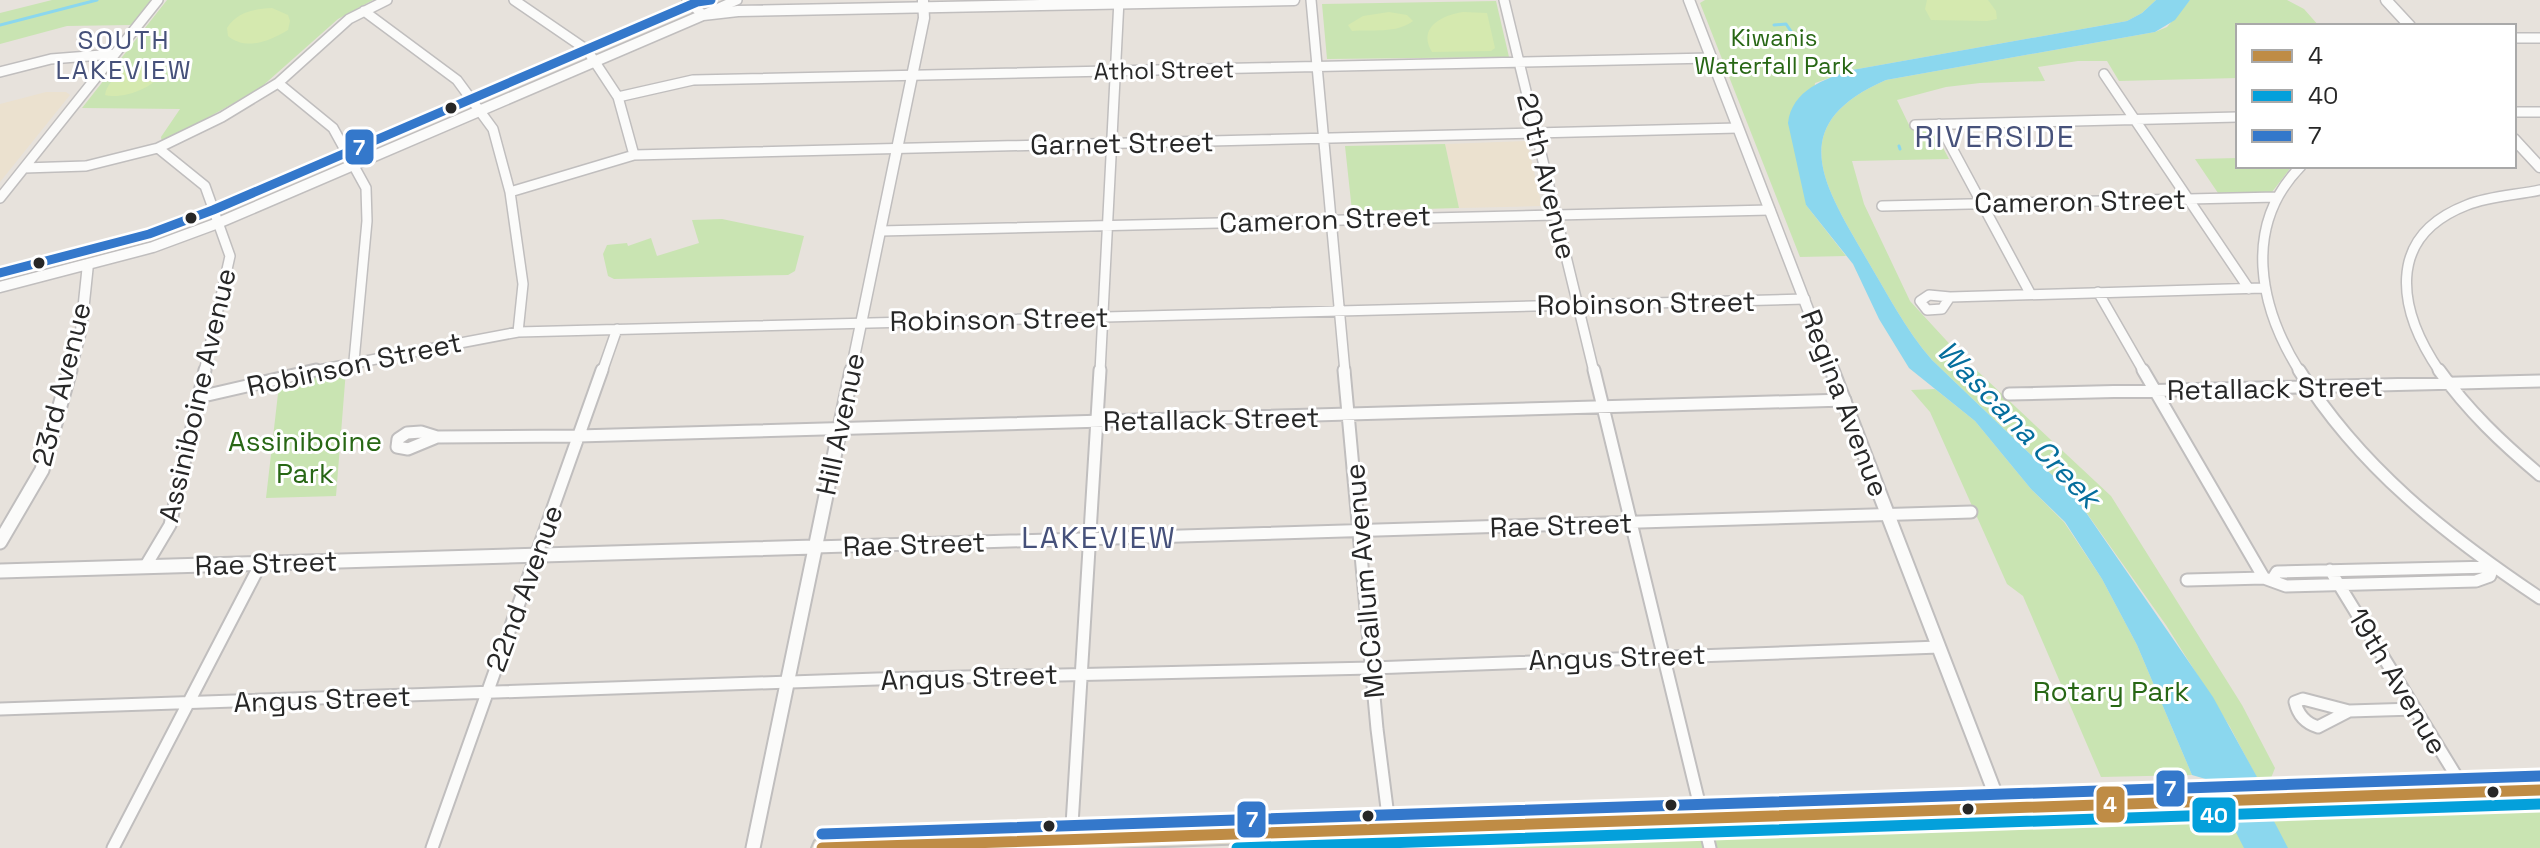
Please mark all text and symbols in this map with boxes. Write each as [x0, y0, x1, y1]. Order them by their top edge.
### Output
park label: Kiwanis Waterfall Park [1694, 22, 1854, 81]
district label: SOUTH LAKEVIEW [56, 23, 192, 87]
legend [2236, 24, 2516, 168]
text: 4 [2308, 40, 2323, 71]
street label: Athol Street [1093, 53, 1235, 87]
text: 40 [2308, 80, 2338, 111]
street label: 20th Avenue [1509, 89, 1585, 263]
unlabelled marker [443, 100, 459, 116]
district label: RIVERSIDE [1914, 117, 2076, 156]
text: 7 [2308, 120, 2322, 151]
street label: Garnet Street [1030, 123, 1214, 163]
line badge: 7 [344, 128, 375, 166]
text: 7 [353, 133, 365, 161]
street label: Cameron Street [1974, 181, 2186, 221]
street label: Cameron Street [1218, 197, 1432, 241]
unlabelled marker [183, 210, 199, 226]
unlabelled marker [31, 255, 47, 271]
street label: Assiniboine Avenue [150, 264, 244, 526]
street label: Robinson Street [1536, 283, 1756, 323]
street label: 23rd Avenue [23, 298, 99, 470]
street label: Robinson Street [889, 299, 1109, 339]
street label: Regina Avenue [1793, 304, 1897, 502]
street label: Robinson Street [243, 324, 465, 404]
water label: Wascana Creek [1929, 332, 2111, 518]
street label: Hill Avenue [807, 350, 873, 498]
street label: Retallack Street [2166, 368, 2384, 408]
street label: Retallack Street [1102, 399, 1320, 439]
park label: Assiniboine Park [228, 423, 382, 491]
street label: McCallum Avenue [1336, 462, 1392, 700]
street label: 22nd Avenue [477, 500, 571, 676]
street label: Rae Street [1489, 505, 1633, 545]
district label: LAKEVIEW [1021, 518, 1177, 557]
street label: Rae Street [842, 524, 986, 564]
street label: Rae Street [194, 543, 338, 583]
street label: 19th Avenue [2340, 601, 2456, 761]
street label: Angus Street [1528, 636, 1706, 678]
street label: Angus Street [880, 656, 1058, 698]
park label: Rotary Park [2033, 673, 2189, 709]
street label: Angus Street [233, 678, 411, 720]
line badge: 7 [2155, 769, 2186, 808]
text: 7 [2164, 774, 2176, 802]
unlabelled marker [2485, 784, 2501, 800]
line badge: 4 [2095, 785, 2126, 824]
text: 4 [2103, 790, 2117, 818]
line badge: 40 [2191, 796, 2237, 834]
unlabelled marker [1663, 797, 1679, 813]
line badge: 7 [1236, 800, 1267, 839]
unlabelled marker [1960, 801, 1976, 817]
text: 40 [2200, 801, 2228, 829]
text: 7 [1246, 805, 1258, 833]
unlabelled marker [1360, 808, 1376, 824]
unlabelled marker [1041, 818, 1057, 834]

